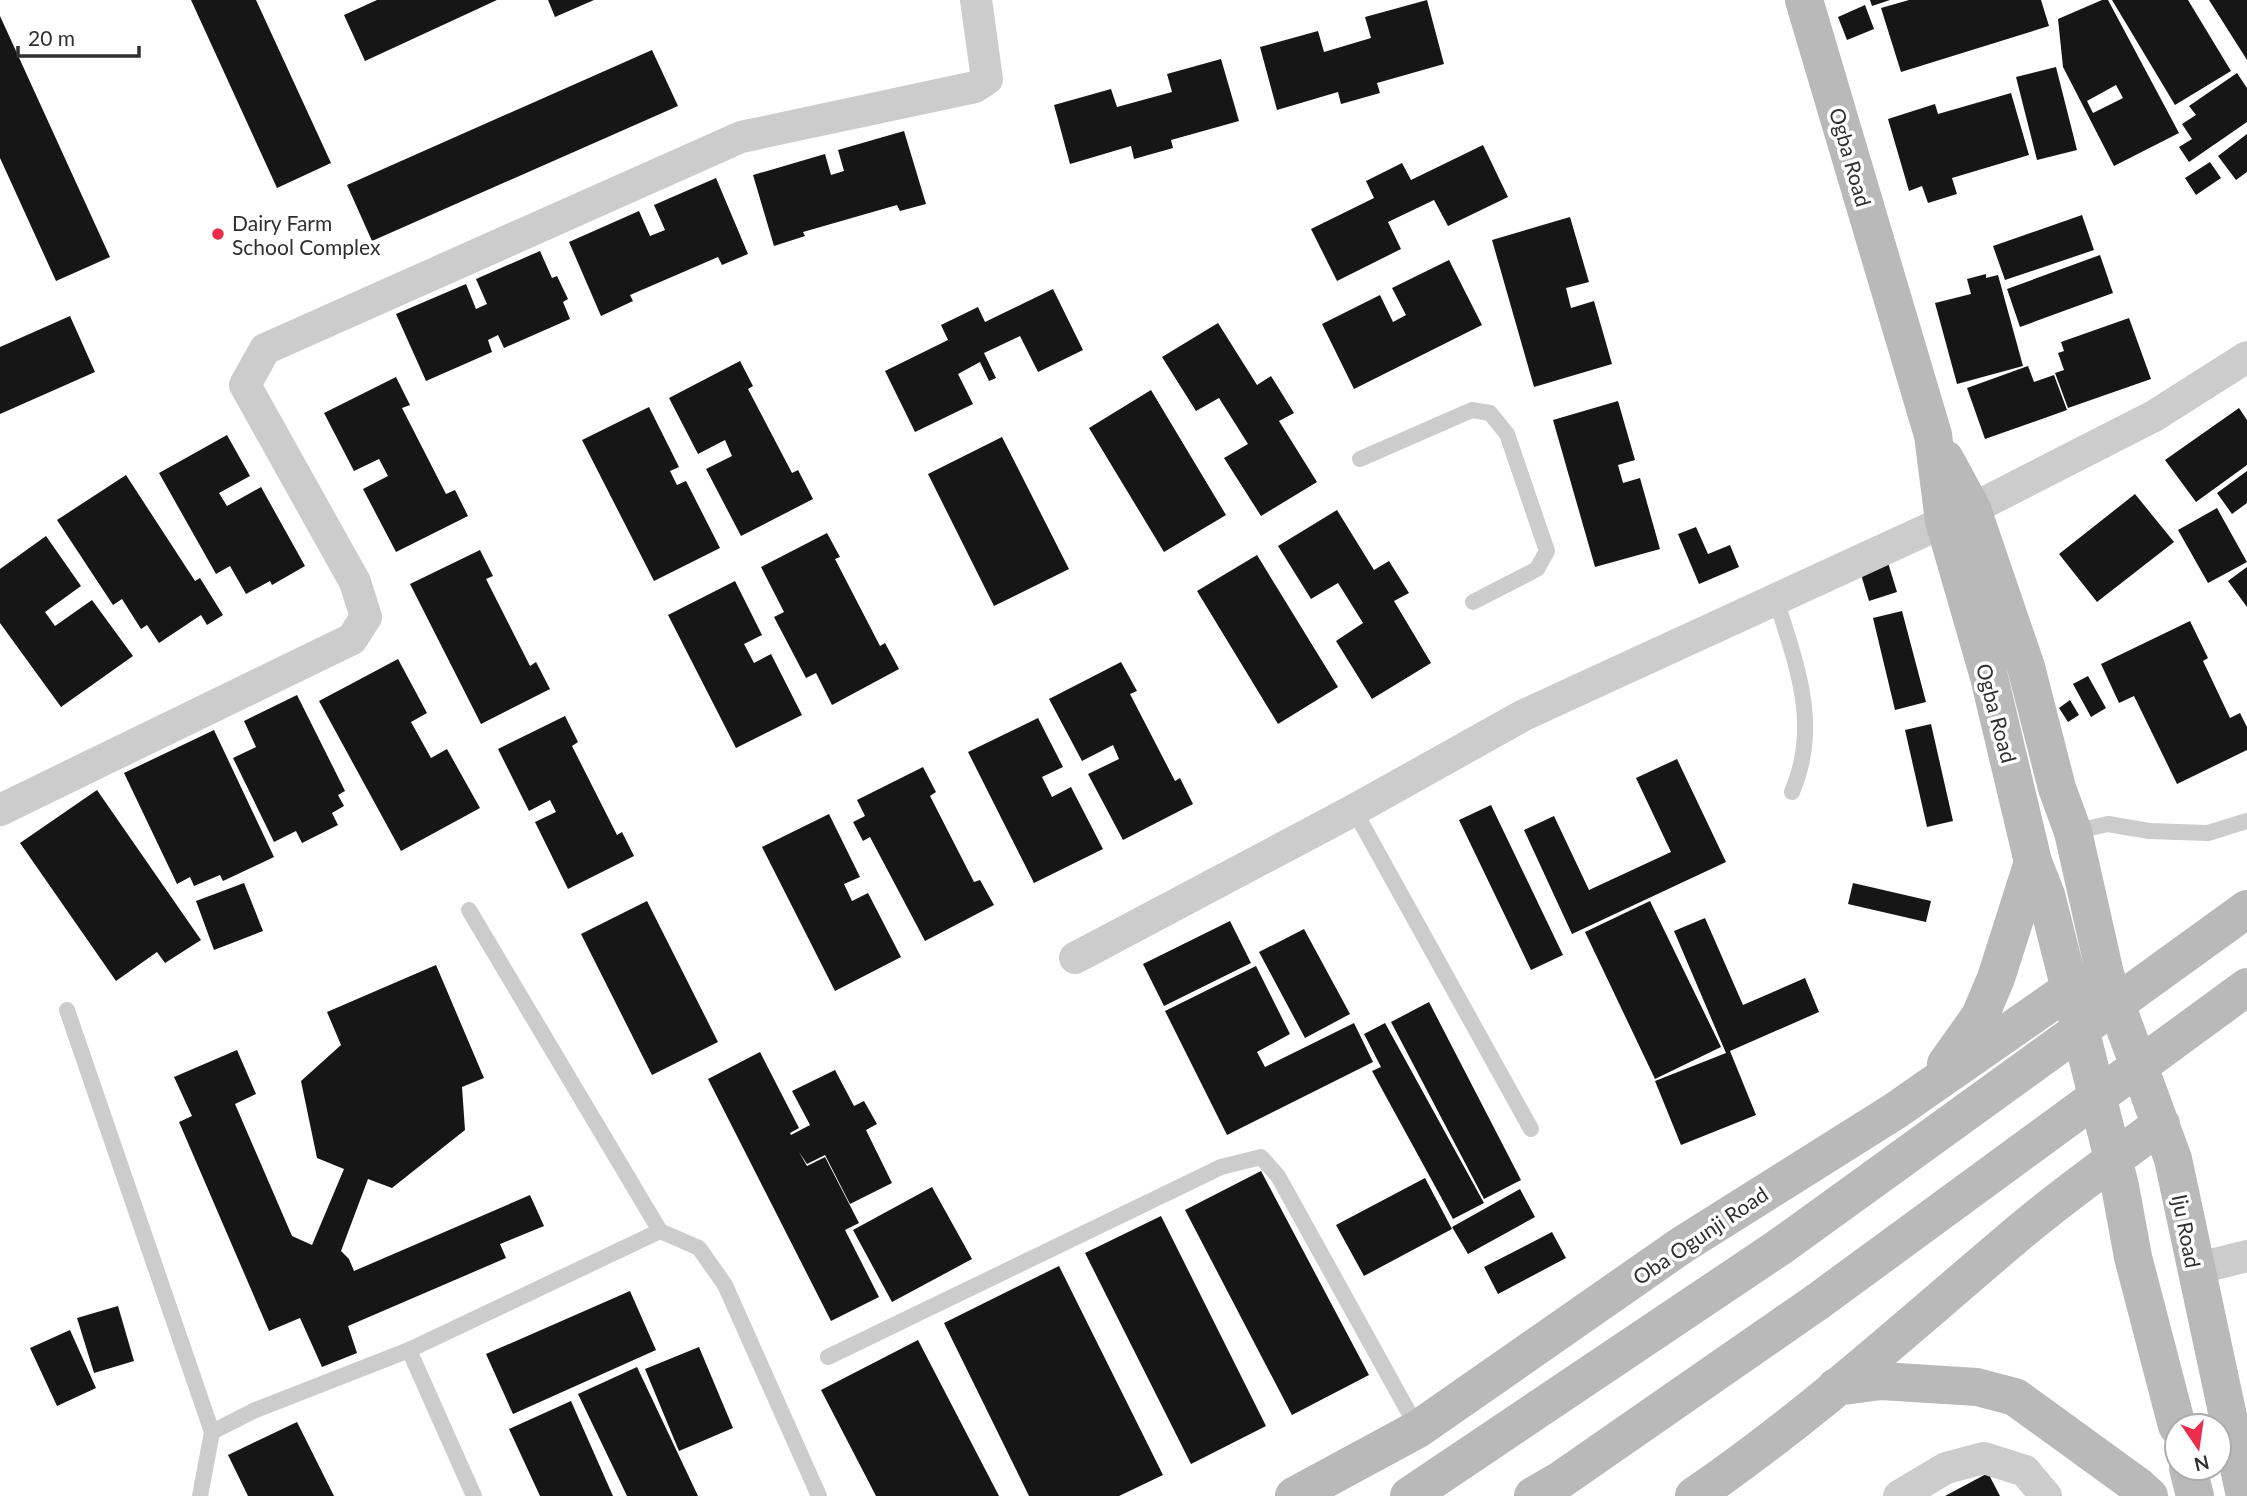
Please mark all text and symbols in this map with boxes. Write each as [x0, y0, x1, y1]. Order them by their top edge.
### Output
scale bar [18, 14, 138, 58]
text: 20 m [28, 25, 75, 50]
street label: Ogba Road [1825, 105, 1877, 209]
place label: Dairy Farm School Complex [232, 210, 381, 259]
marker: Dairy Farm School Complex [210, 226, 226, 242]
street label: Ogba Road [1972, 661, 2022, 765]
street label: Oba Ogunji Road [1628, 1181, 1772, 1289]
street label: Iju Road [2168, 1192, 2206, 1270]
north arrow [2163, 1412, 2233, 1482]
text: N [2192, 1451, 2212, 1477]

